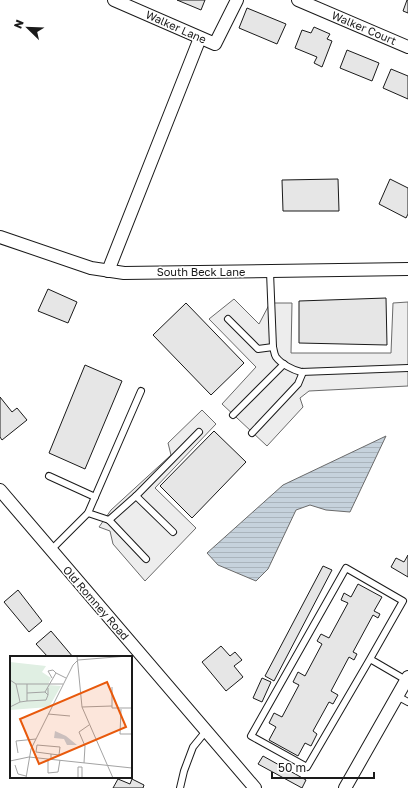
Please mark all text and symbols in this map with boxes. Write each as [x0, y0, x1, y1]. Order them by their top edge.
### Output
street label: Walker Lane [144, 7, 209, 46]
north arrow [8, 8, 48, 48]
street label: Walker Court [330, 8, 398, 47]
text: N [11, 18, 26, 30]
street label: South Beck Lane [157, 265, 245, 278]
street label: Old Romney Road [61, 563, 132, 642]
inset map [10, 656, 132, 778]
scale bar [272, 754, 374, 780]
text: 50 m [278, 760, 306, 775]

